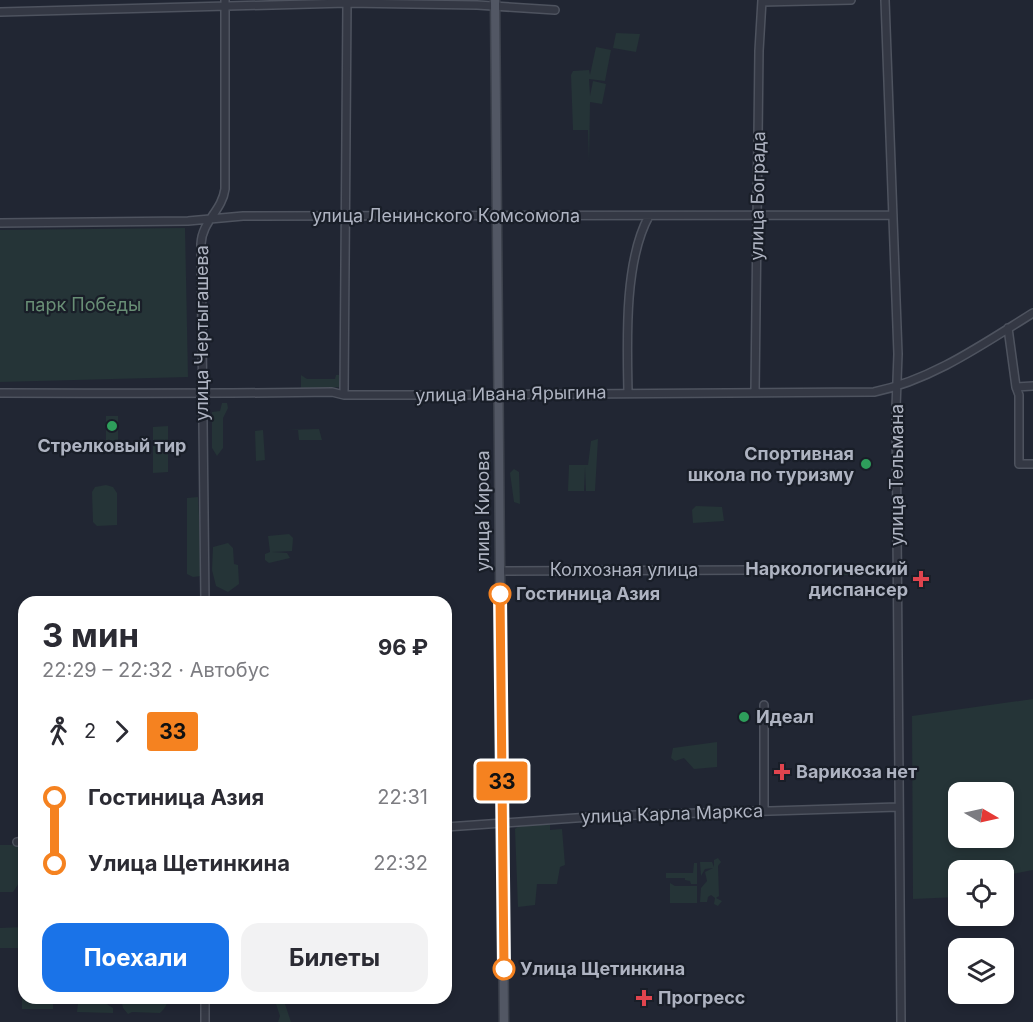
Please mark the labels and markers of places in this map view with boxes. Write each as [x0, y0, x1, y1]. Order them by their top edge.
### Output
marker: Стрелковый тир [105, 419, 119, 433]
place label: Стрелковый тир [38, 435, 186, 456]
place label: Спортивная школа по туризму [688, 443, 854, 485]
marker: Спортивная школа по туризму [859, 457, 873, 471]
place label: Наркологический диспансер [745, 558, 908, 600]
marker: Наркологический диспансер [912, 570, 930, 588]
marker: Гостиница Азия [489, 583, 511, 605]
place label: Гостиница Азия [516, 583, 660, 604]
place label: Идеал [756, 706, 814, 727]
marker: Идеал [737, 710, 751, 724]
place label: Варикоза нет [796, 761, 917, 782]
marker: Варикоза нет [773, 763, 791, 781]
marker: Улица Щетинкина [493, 958, 515, 980]
place label: Улица Щетинкина [520, 958, 685, 979]
place label: Прогресс [658, 987, 745, 1008]
marker: Прогресс [635, 989, 653, 1007]

